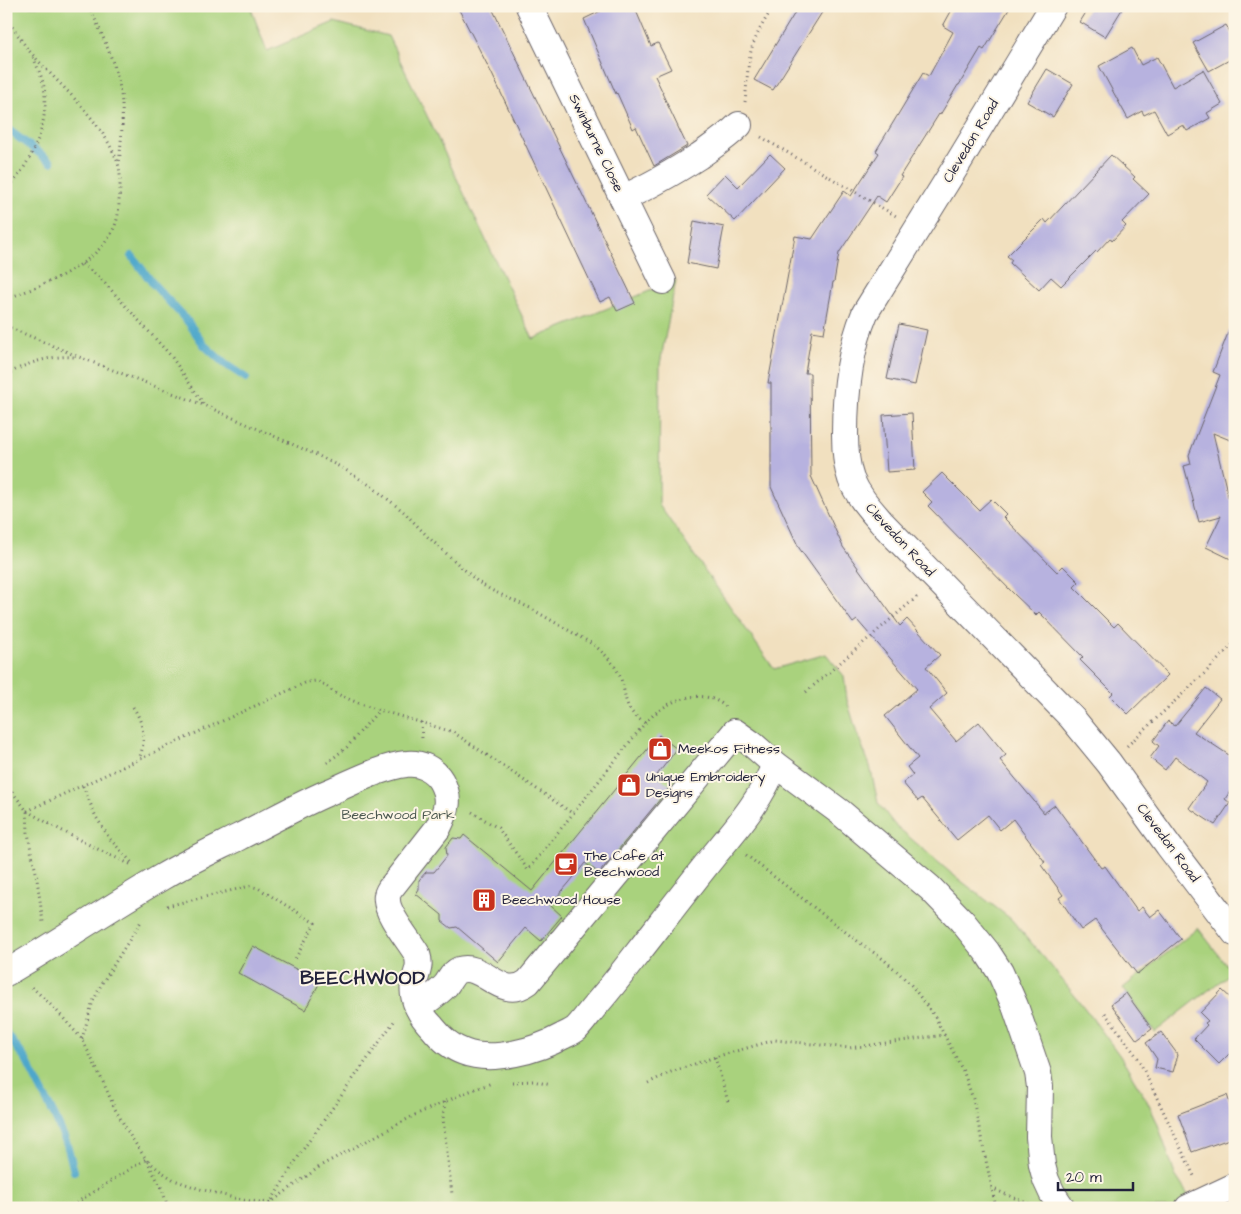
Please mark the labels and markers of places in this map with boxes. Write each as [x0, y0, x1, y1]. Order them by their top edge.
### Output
shop icon: Meekos Fitness [647, 736, 673, 762]
place label: Meekos Fitness [678, 739, 780, 759]
place label: Unique Embroidery Designs [646, 767, 766, 803]
shop icon: Unique Embroidery Designs [616, 772, 642, 798]
place label: The Cafe at Beechwood [584, 846, 664, 882]
cafe icon: The Cafe at Beechwood [553, 851, 579, 877]
building icon: Beechwood House [471, 887, 497, 913]
place label: Beechwood House [502, 890, 621, 910]

